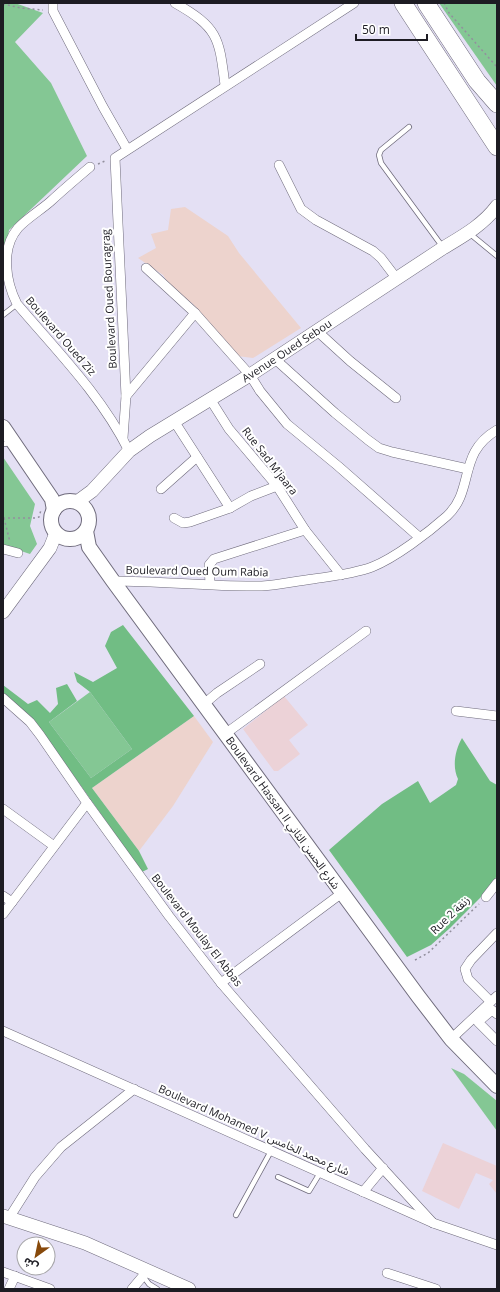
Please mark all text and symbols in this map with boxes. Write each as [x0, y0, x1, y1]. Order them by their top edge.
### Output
scale bar [356, 16, 427, 42]
text: 50 m [362, 21, 390, 38]
street label: Boulevard Oued Bouragrag [97, 229, 120, 369]
street label: Boulevard Oued Ziz [23, 293, 100, 378]
street label: Avenue Oued Sebou [239, 315, 334, 385]
street label: Rue Sad M'jaara [239, 424, 302, 498]
street label: Boulevard Oued Oum Rabia [125, 562, 269, 579]
street label: Boulevard Hassan II شارع الحسن الثاني [221, 733, 344, 894]
street label: Boulevard Moulay El Abbas [149, 870, 246, 989]
street label: Rue 2 زنقة [427, 892, 473, 937]
street label: Boulevard Mohamed V شارع محمد الخامس [156, 1081, 352, 1180]
north arrow [16, 1236, 56, 1276]
text: ش [20, 1254, 41, 1275]

